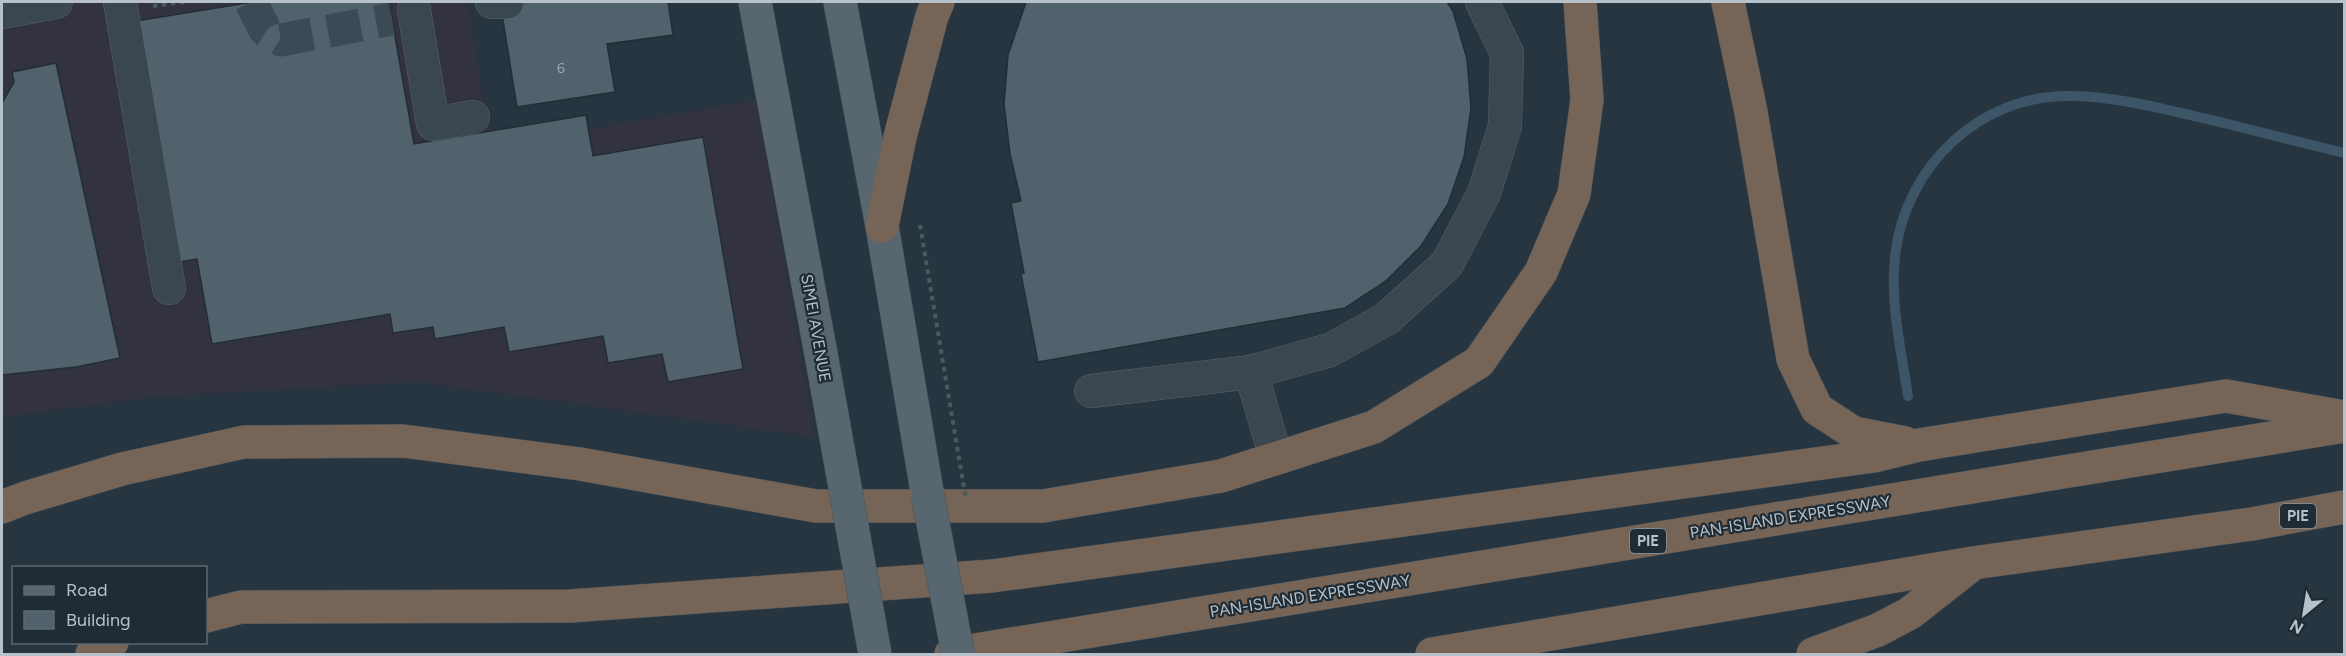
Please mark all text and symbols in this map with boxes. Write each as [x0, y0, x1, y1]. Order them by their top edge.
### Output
house number: 6 [557, 60, 565, 77]
street label: SIMEI AVENUE [797, 273, 835, 383]
street label: PAN-ISLAND EXPRESSWAY [1688, 492, 1892, 542]
road number: PIE [2280, 504, 2316, 528]
road number: PIE [1630, 529, 1666, 553]
legend [12, 566, 207, 644]
street label: PAN-ISLAND EXPRESSWAY [1208, 571, 1412, 621]
text: Road [66, 579, 107, 601]
north arrow [2274, 584, 2334, 644]
text: Building [66, 609, 131, 631]
text: N [2287, 615, 2307, 638]

